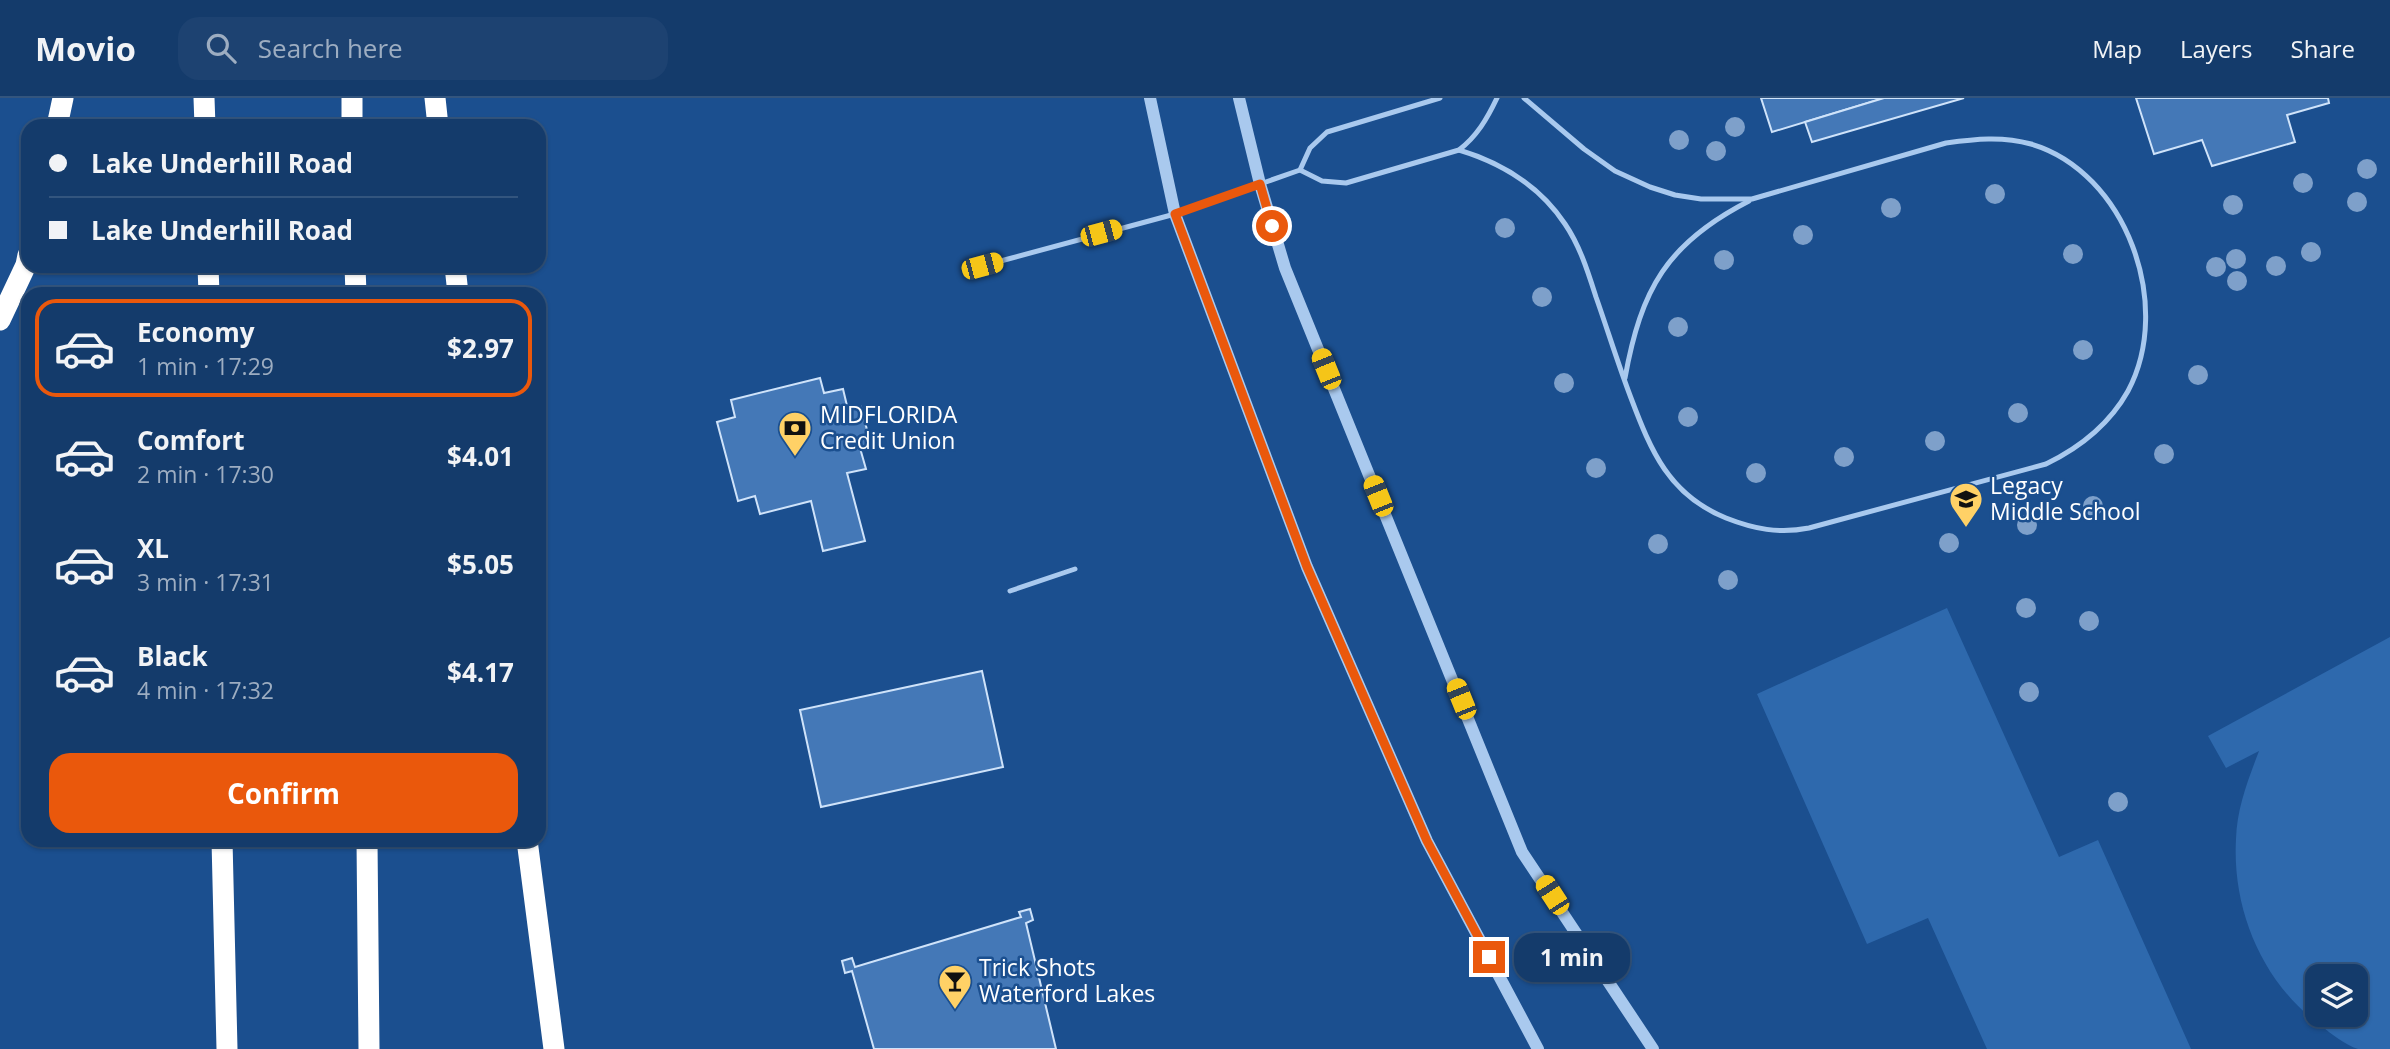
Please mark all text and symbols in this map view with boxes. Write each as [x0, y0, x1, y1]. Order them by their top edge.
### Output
search box [178, 17, 668, 80]
text: Movio [35, 26, 136, 71]
icon: search [202, 29, 240, 67]
text: Search here [258, 30, 403, 66]
text: Map [2092, 32, 2142, 65]
text: Layers [2180, 32, 2253, 65]
text: Share [2291, 32, 2355, 65]
text: Lake Underhill Road [91, 145, 353, 181]
route start [1256, 210, 1288, 242]
text: Lake Underhill Road [91, 212, 353, 248]
car [1078, 217, 1125, 249]
car [959, 250, 1006, 282]
text: Economy [137, 314, 255, 350]
icon: car [53, 317, 116, 380]
text: $2.97 [447, 330, 514, 366]
car [1309, 346, 1344, 392]
text: 1 min · 17:29 [137, 350, 274, 382]
place label: MIDFLORIDA Credit Union [820, 398, 958, 456]
bank icon: MIDFLORIDA Credit Union [776, 409, 814, 458]
text: Comfort [137, 422, 244, 458]
icon: car [53, 425, 116, 488]
text: $4.01 [447, 438, 514, 474]
text: 2 min · 17:30 [137, 458, 274, 490]
place label: Legacy Middle School [1990, 469, 2141, 527]
car [1361, 473, 1396, 519]
school or university icon: Legacy Middle School [1947, 480, 1985, 529]
text: XL [137, 530, 169, 566]
icon: car [53, 533, 116, 596]
text: $5.05 [447, 546, 514, 582]
text: 3 min · 17:31 [137, 566, 274, 598]
text: Black [137, 638, 208, 674]
icon: car [53, 641, 116, 704]
text: $4.17 [447, 654, 514, 690]
text: 4 min · 17:32 [137, 674, 274, 706]
car [1444, 676, 1479, 722]
button: Confirm [49, 753, 518, 833]
car [1532, 872, 1573, 918]
callout: 1 min [1514, 932, 1629, 982]
route end [1473, 941, 1505, 973]
text: 1 min [1540, 941, 1604, 973]
place label: Trick Shots Waterford Lakes [979, 951, 1155, 1009]
bar icon: Trick Shots Waterford Lakes [936, 962, 974, 1011]
map controls [2305, 964, 2368, 1027]
button: layers [2305, 964, 2368, 1027]

